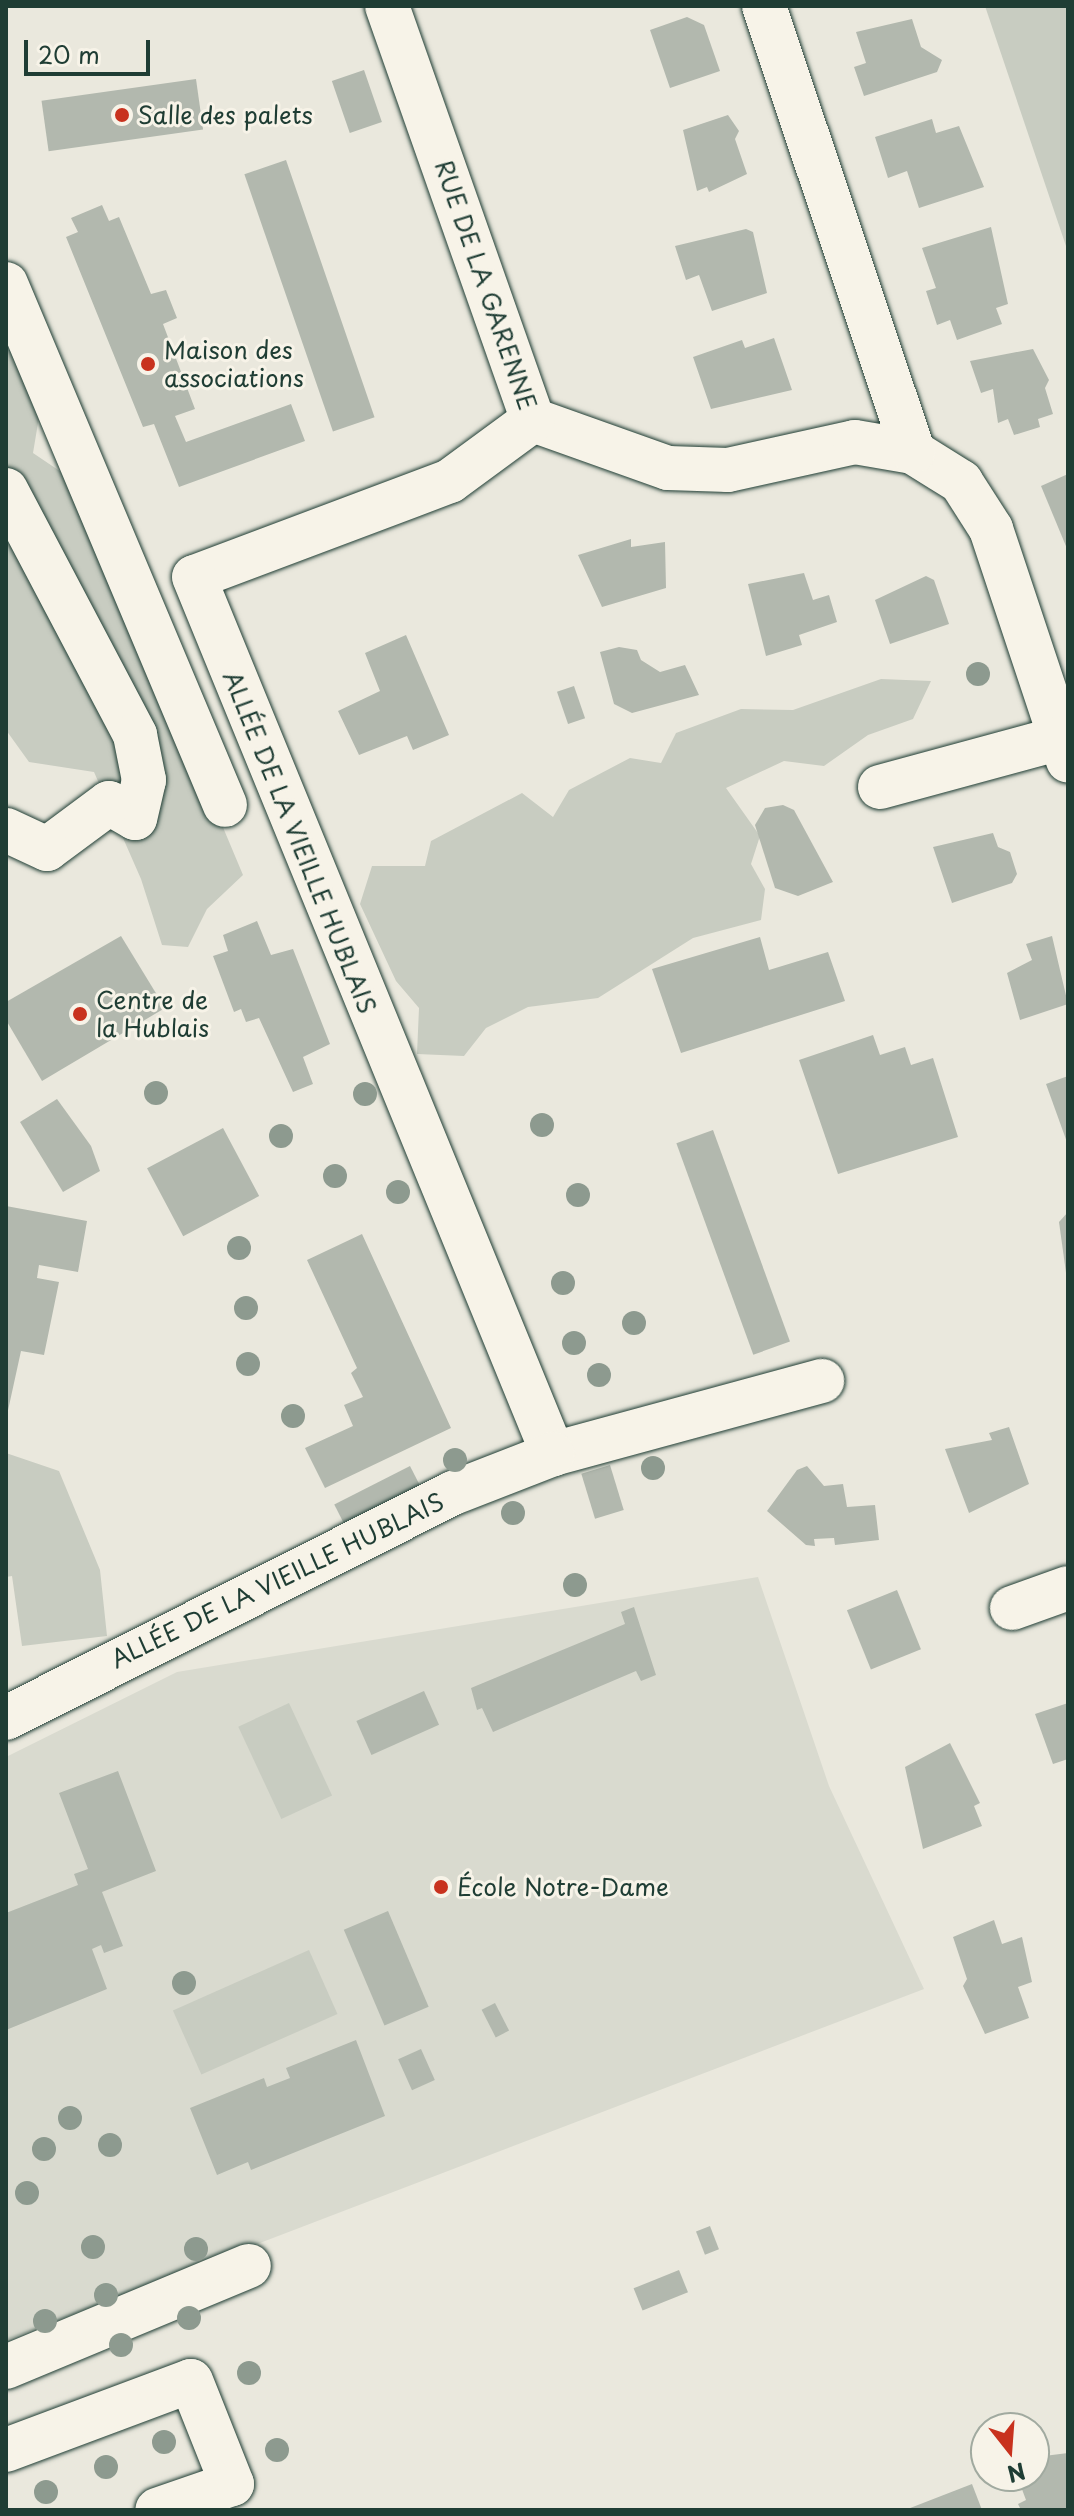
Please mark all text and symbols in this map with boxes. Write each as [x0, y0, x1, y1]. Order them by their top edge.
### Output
scale bar [28, 24, 154, 74]
text: 20 m [38, 36, 100, 72]
place label: Salle des palets [138, 101, 317, 129]
marker: Salle des palets [113, 106, 131, 124]
street label: RUE DE LA GARENNE [430, 157, 542, 413]
place label: Maison des associations [164, 336, 304, 392]
marker: Maison des associations [139, 355, 157, 373]
street label: ALLÉE DE LA VIEILLE HUBLAIS [217, 665, 383, 1019]
place label: Centre de la Hublais [96, 986, 210, 1042]
marker: Centre de la Hublais [71, 1005, 89, 1023]
street label: ALLÉE DE LA VIEILLE HUBLAIS [105, 1486, 449, 1674]
place label: École Notre-Dame [457, 1873, 670, 1901]
marker: École Notre-Dame [432, 1878, 450, 1896]
north arrow [970, 2412, 1050, 2492]
text: N [1003, 2455, 1030, 2492]

